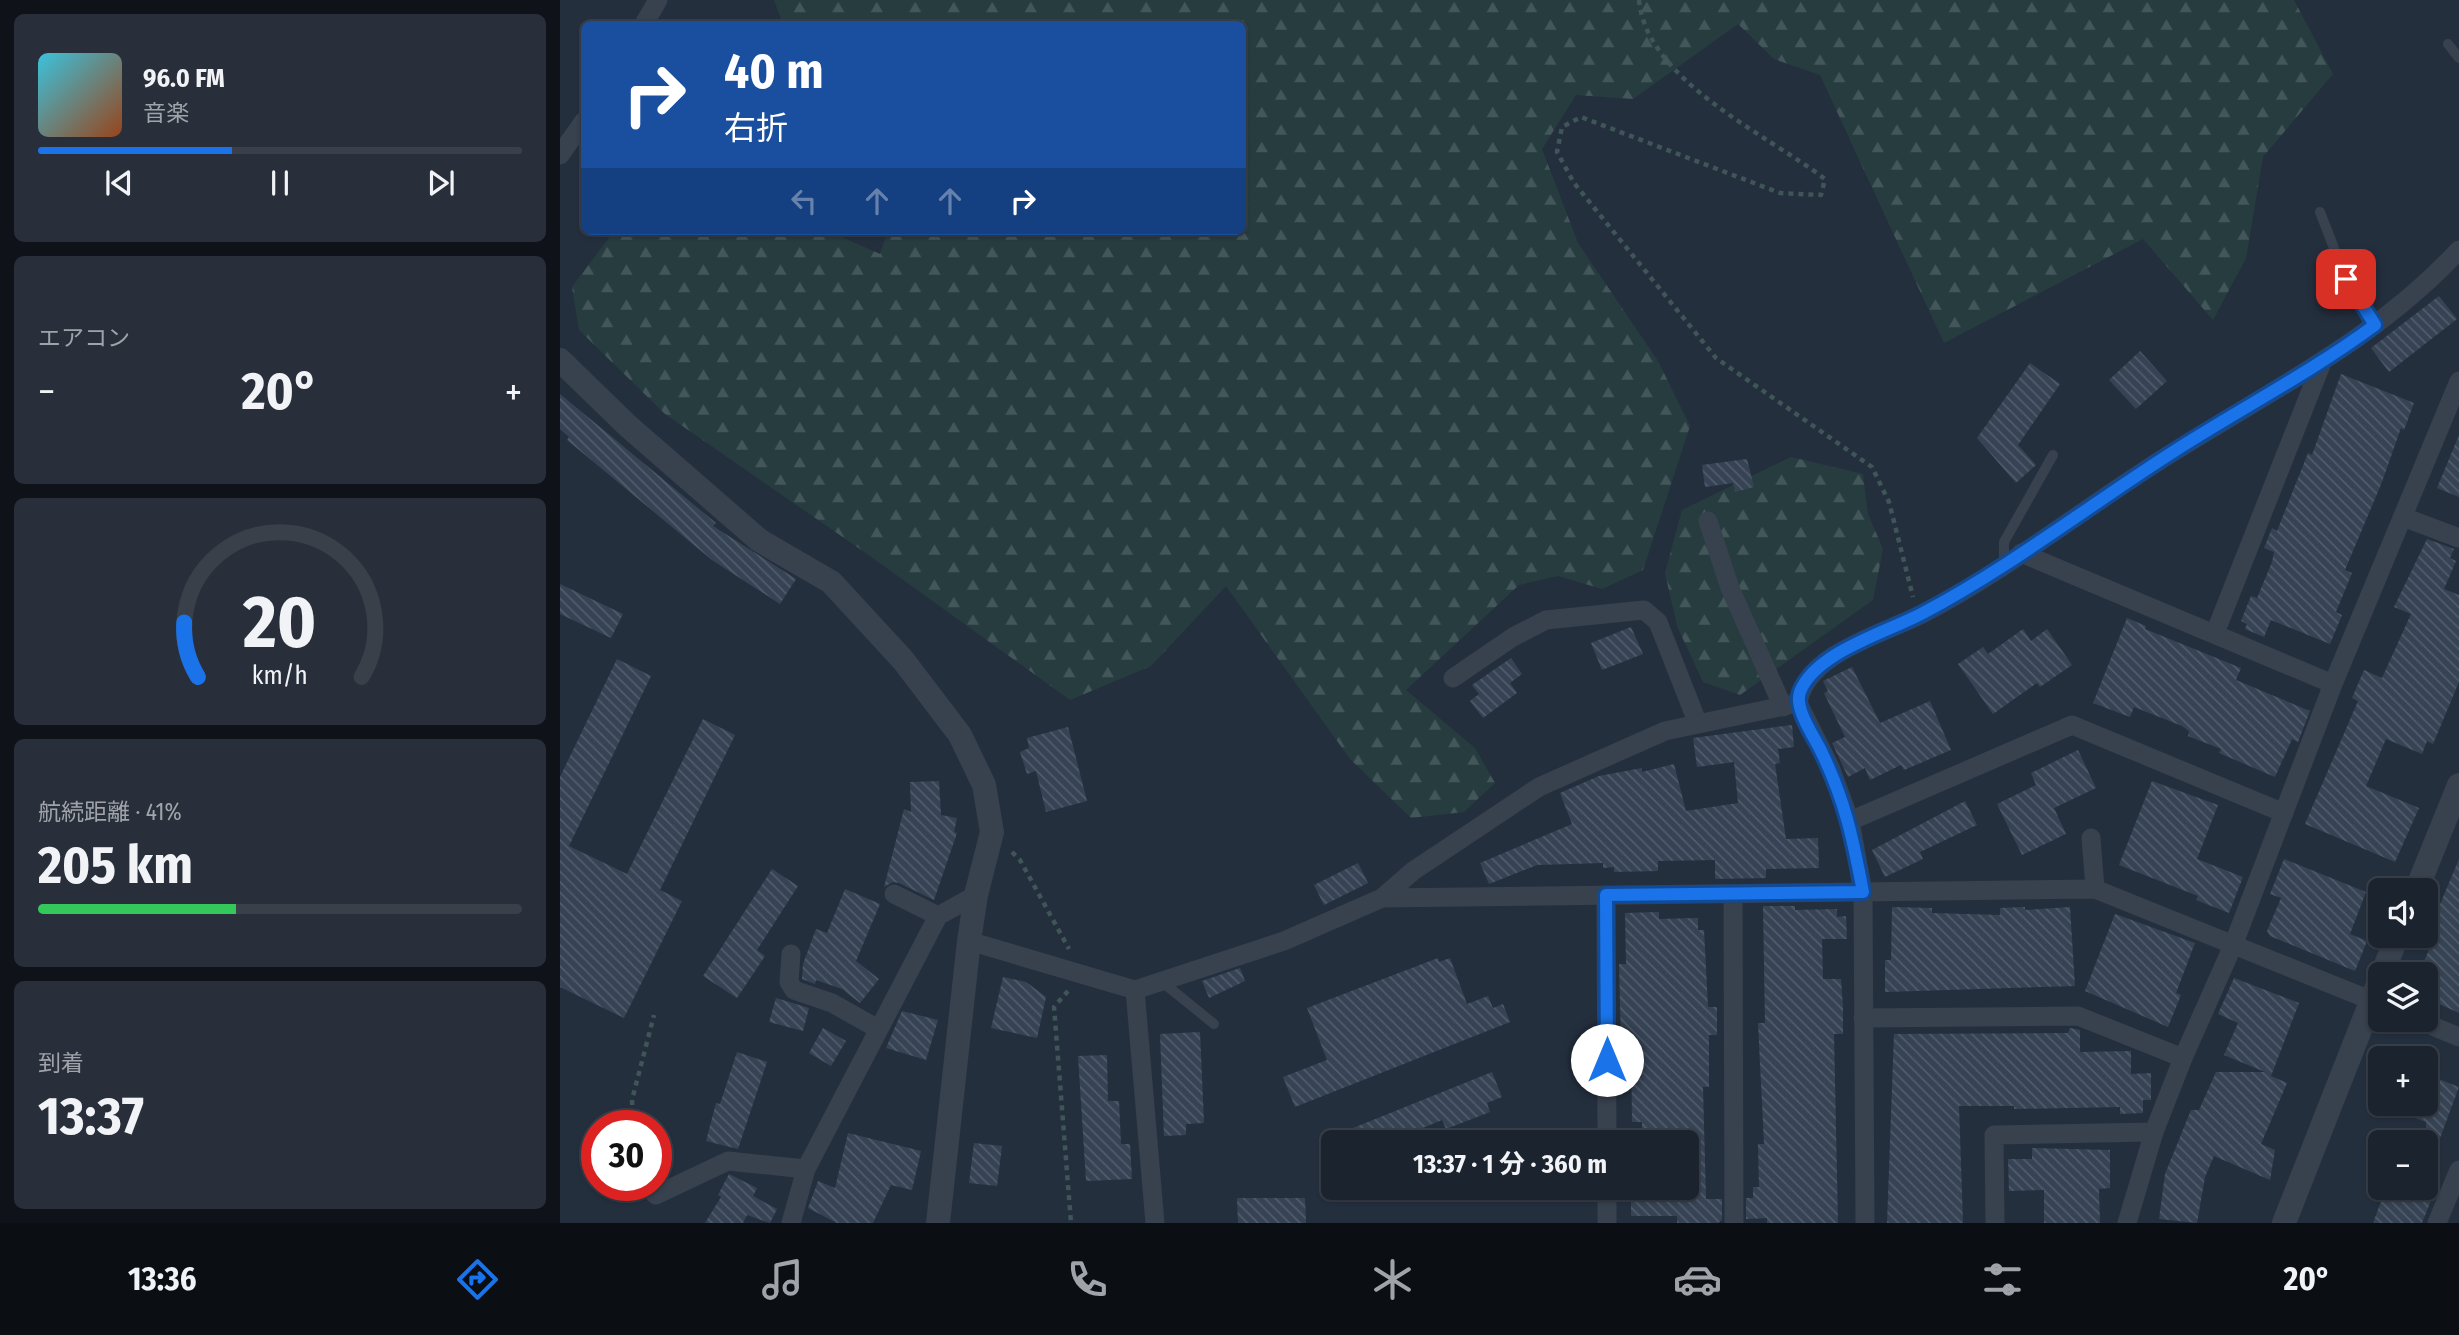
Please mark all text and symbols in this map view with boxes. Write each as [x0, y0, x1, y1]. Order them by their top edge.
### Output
text: 40 m [724, 42, 824, 101]
icon: right [609, 49, 700, 140]
text: 96.0 FM [143, 63, 225, 94]
text: 音楽 [143, 99, 189, 127]
text: 右折 [724, 109, 788, 147]
icon: previous [100, 164, 138, 202]
icon: pause [261, 164, 299, 202]
icon: next [422, 164, 460, 202]
icon: left [785, 182, 823, 220]
icon: ahead [858, 182, 896, 220]
icon: ahead [931, 182, 969, 220]
icon: right [1004, 182, 1042, 220]
pin [2316, 249, 2376, 309]
icon: arrive [2327, 260, 2365, 298]
text: エアコン [38, 324, 130, 352]
text: 20° [242, 360, 318, 423]
text: − [38, 369, 55, 415]
text: + [505, 369, 522, 415]
text: 20 [242, 580, 317, 667]
text: km/h [252, 661, 308, 691]
text: 航続距離 · 41% [38, 798, 182, 826]
text: 205 km [38, 834, 193, 897]
map controls [2368, 878, 2438, 1200]
button: sound [2368, 878, 2438, 948]
button: layers [2368, 962, 2438, 1032]
position arrow [1570, 1023, 1644, 1097]
button: + [2368, 1046, 2438, 1116]
text: 到着 [38, 1049, 84, 1077]
text: 13:37 [38, 1085, 144, 1148]
speed limit sign: 30 [581, 1110, 672, 1201]
button: − [2368, 1130, 2438, 1200]
text: 13:37 · 1 分 · 360 m [1413, 1149, 1607, 1180]
icon: directions [453, 1255, 502, 1304]
icon: music [758, 1255, 807, 1304]
icon: phone [1063, 1255, 1112, 1304]
icon: climate [1368, 1255, 1417, 1304]
icon: car [1673, 1255, 1722, 1304]
icon: filters [1978, 1255, 2027, 1304]
text: 13:36 [128, 1260, 196, 1298]
text: 20° [2284, 1260, 2331, 1298]

